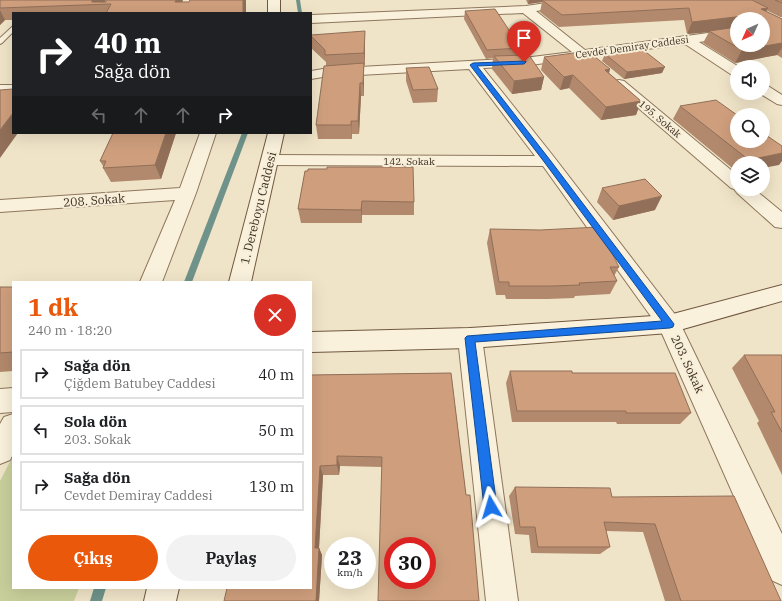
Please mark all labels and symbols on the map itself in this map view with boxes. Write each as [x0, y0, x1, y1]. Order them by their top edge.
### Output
north arrow [730, 12, 770, 52]
pin [507, 21, 541, 62]
street label: Cevdet Demiray Caddesi [575, 33, 689, 61]
street label: 195. Sokak [636, 97, 684, 141]
street label: 1. Dereboyu Caddesi [237, 150, 279, 266]
street label: 142. Sokak [383, 155, 435, 168]
street label: 208. Sokak [63, 190, 125, 210]
street label: 203. Sokak [668, 333, 708, 395]
position arrow [470, 486, 512, 528]
speed limit sign: 30 [384, 537, 436, 589]

